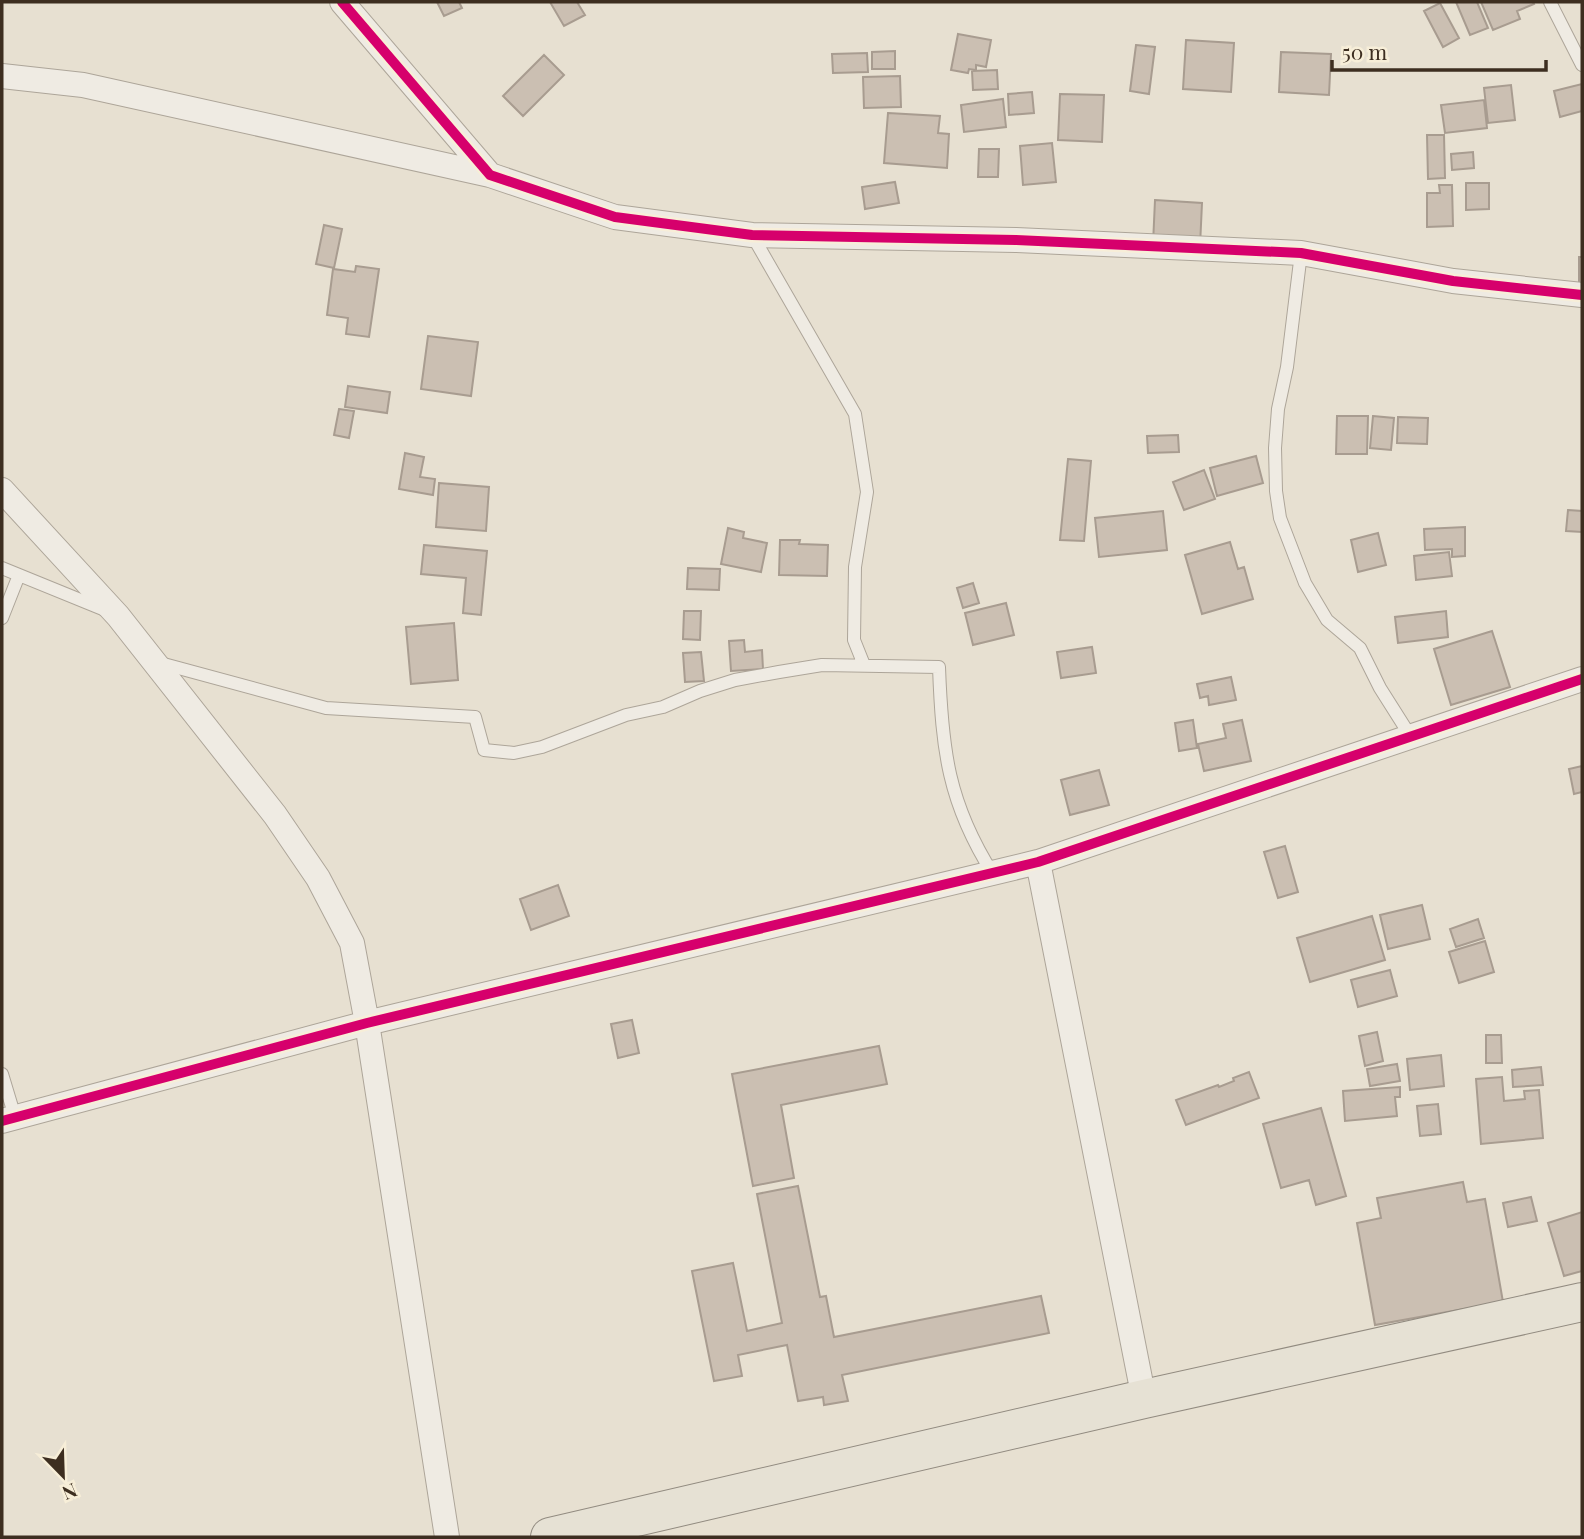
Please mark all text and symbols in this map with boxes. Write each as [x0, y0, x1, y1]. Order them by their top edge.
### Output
scale bar [1332, 28, 1546, 72]
text: 50 m [1342, 37, 1388, 65]
north arrow [28, 1441, 98, 1511]
text: N [58, 1478, 81, 1507]

